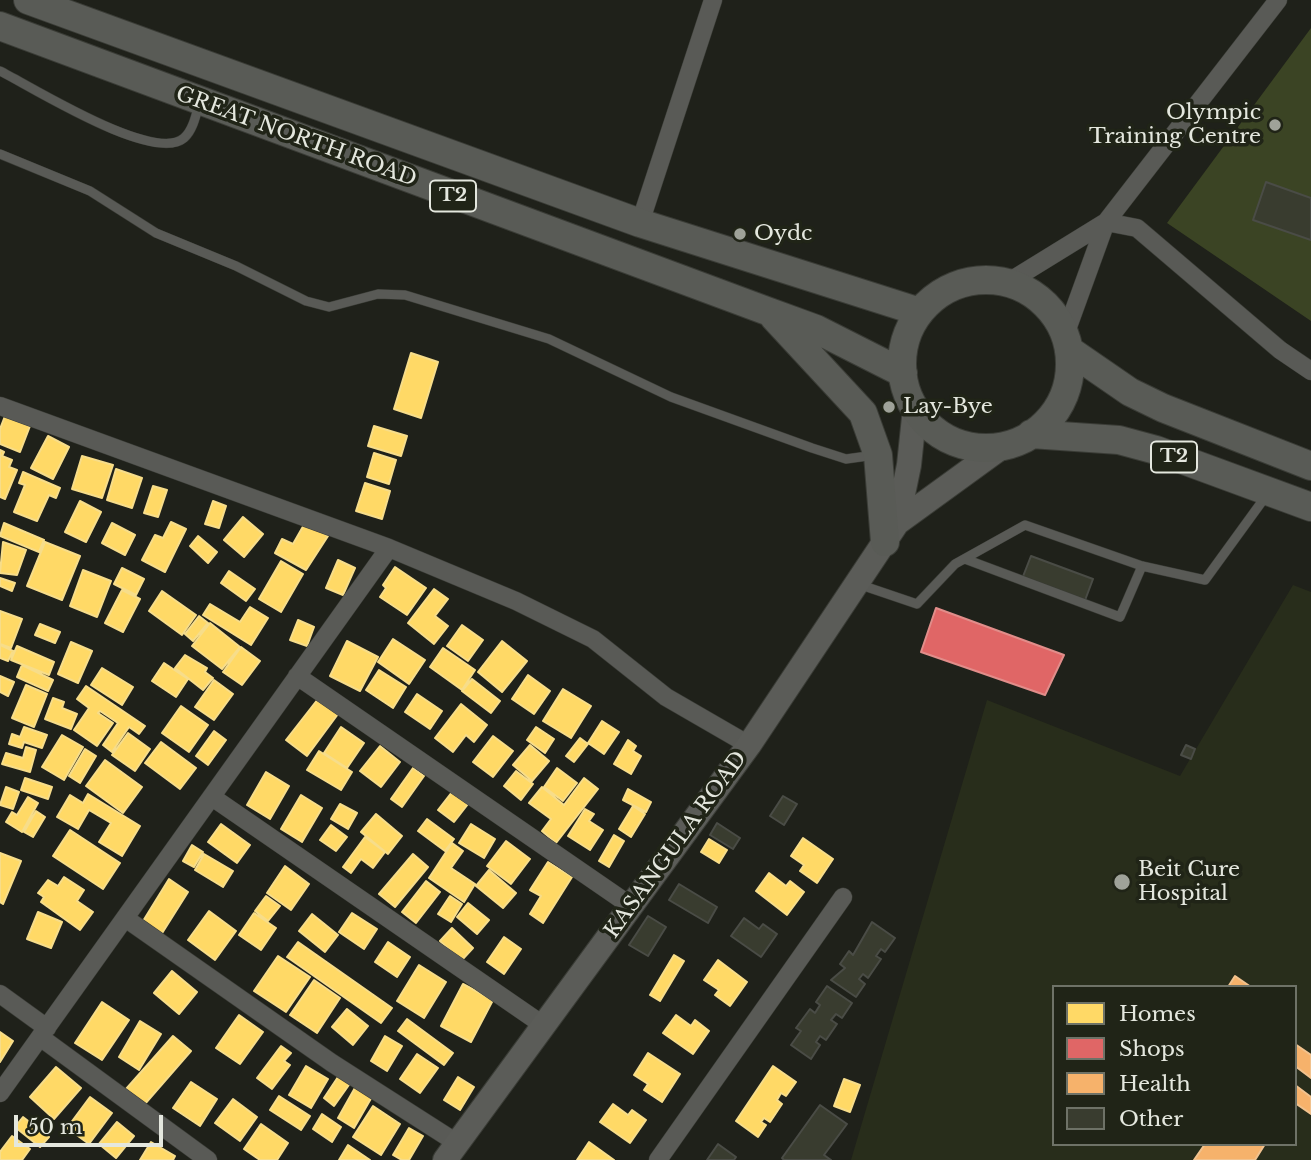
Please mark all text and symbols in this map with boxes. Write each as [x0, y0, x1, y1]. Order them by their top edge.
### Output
street label: GREAT NORTH ROAD [172, 82, 420, 192]
place label: Olympic Training Centre [1089, 100, 1261, 150]
marker: Olympic Training Centre [1267, 117, 1283, 133]
road number: T2 [430, 180, 476, 212]
place label: Oydc [754, 221, 812, 247]
marker: Oydc [732, 226, 748, 242]
place label: Lay-Bye [903, 394, 993, 420]
marker: Lay-Bye [881, 399, 897, 415]
road number: T2 [1151, 442, 1197, 472]
street label: KASANGULA ROAD [600, 747, 752, 943]
place label: Beit Cure Hospital [1138, 857, 1240, 907]
marker: Beit Cure Hospital [1112, 872, 1132, 892]
legend [1052, 985, 1297, 1146]
text: Homes [1119, 1001, 1196, 1027]
text: Shops [1119, 1036, 1185, 1062]
text: Health [1119, 1071, 1191, 1097]
scale bar [18, 1100, 166, 1144]
text: Other [1119, 1106, 1183, 1132]
text: 50 m [27, 1114, 82, 1140]

